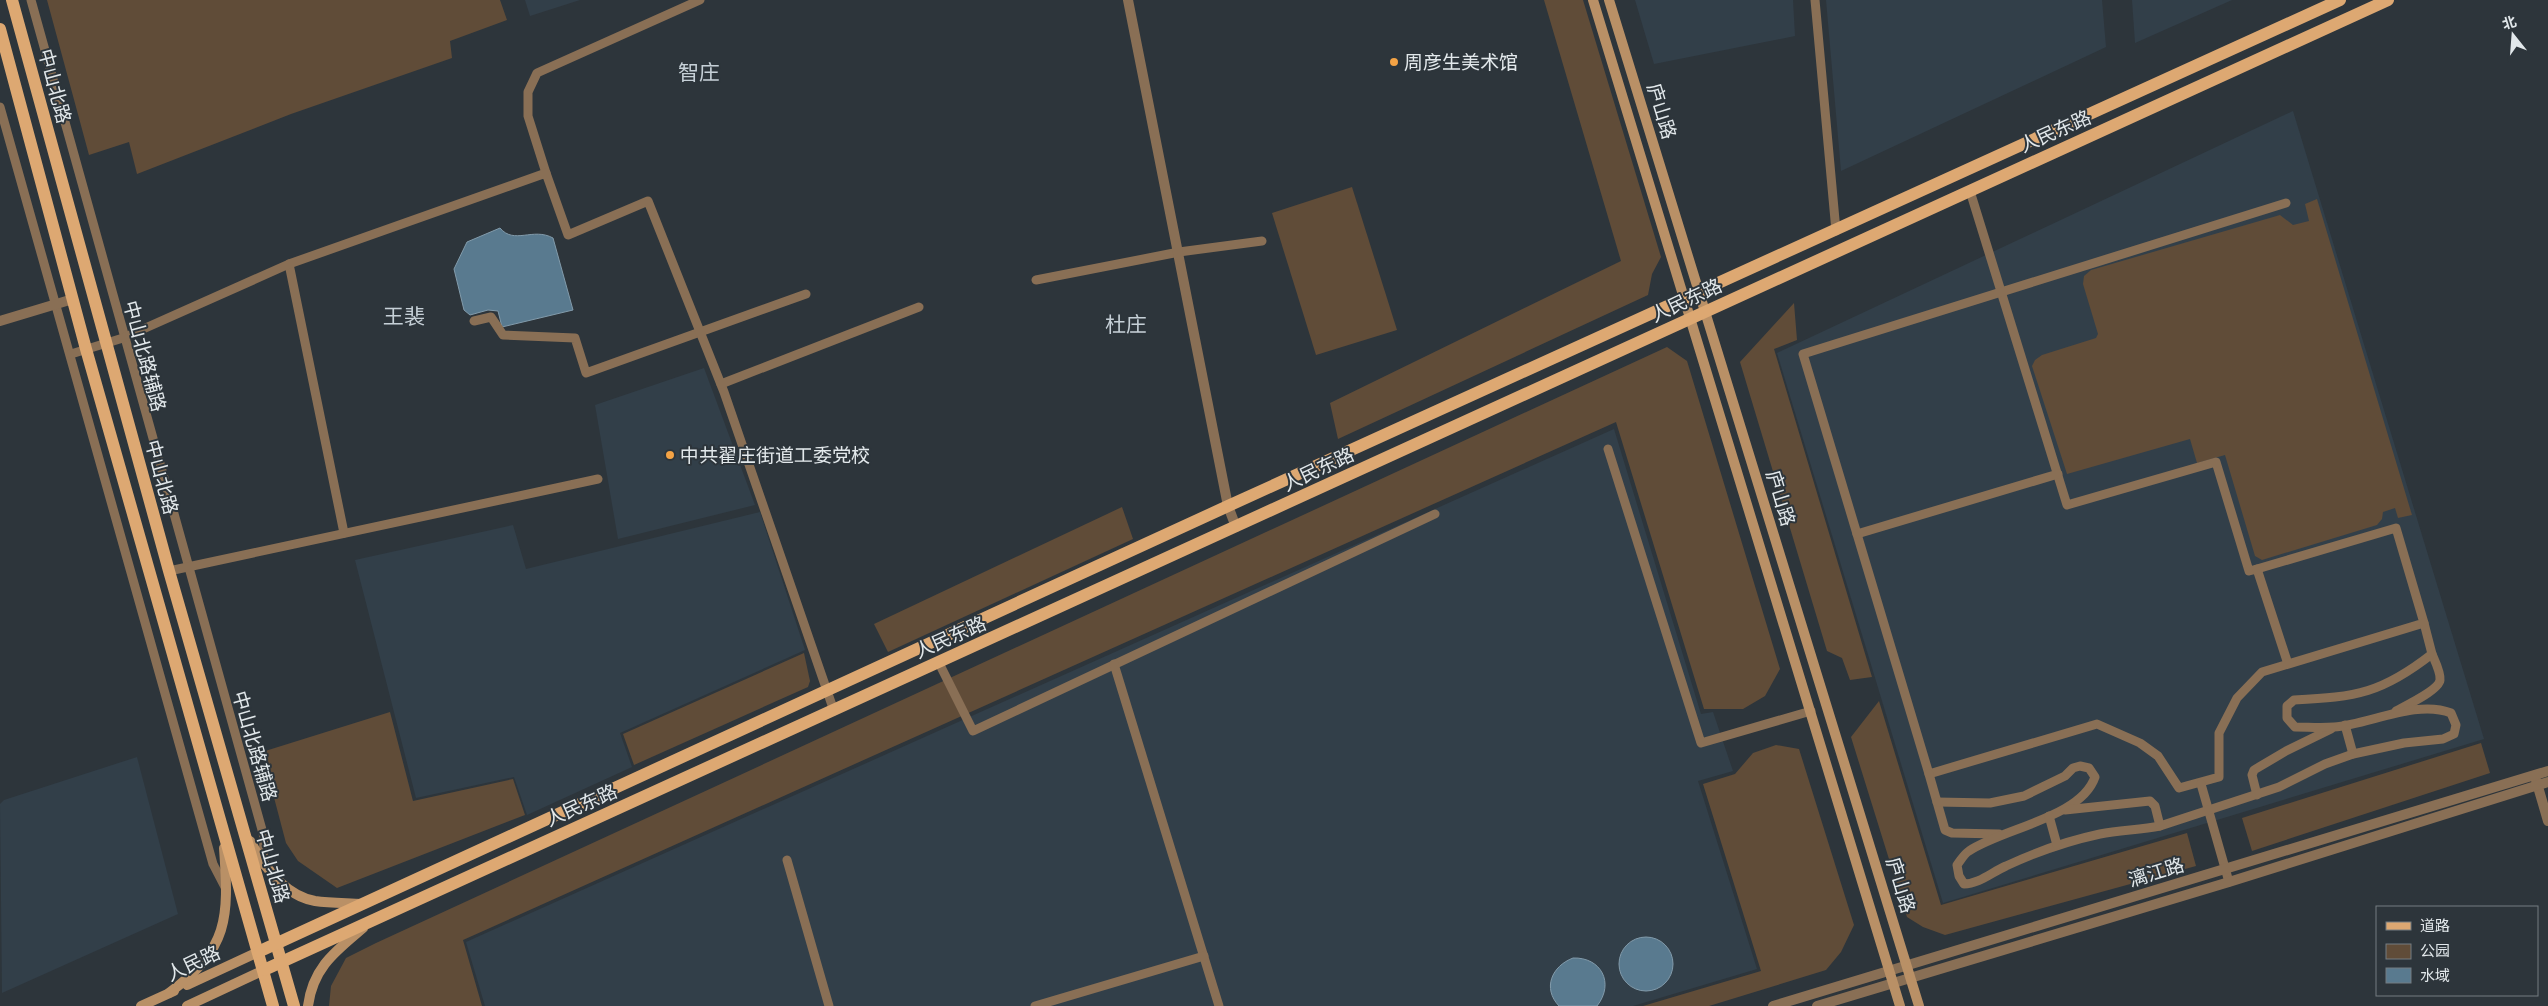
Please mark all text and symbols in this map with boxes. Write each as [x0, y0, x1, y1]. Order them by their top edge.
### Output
north arrow [2488, 10, 2538, 60]
text: 北 [2500, 12, 2518, 32]
street label: 中山北路 [35, 46, 76, 126]
place label: 周彦生美术馆 [1404, 50, 1518, 73]
marker: 周彦生美术馆 [1388, 56, 1400, 68]
district label: 智庄 [678, 59, 720, 84]
street label: 庐山路 [1643, 80, 1682, 141]
street label: 人民东路 [2015, 105, 2094, 157]
street label: 人民东路 [1646, 273, 1725, 326]
street label: 中山北路辅路 [120, 298, 171, 414]
district label: 王裴 [383, 303, 425, 328]
district label: 杜庄 [1105, 311, 1147, 336]
street label: 中山北路 [142, 437, 183, 517]
street label: 人民东路 [1278, 442, 1357, 495]
place label: 中共翟庄街道工委党校 [680, 443, 870, 466]
marker: 中共翟庄街道工委党校 [664, 449, 676, 461]
street label: 庐山路 [1762, 467, 1801, 528]
street label: 人民东路 [910, 611, 989, 663]
street label: 中山北路辅路 [229, 688, 282, 804]
street label: 人民东路 [541, 779, 620, 831]
street label: 中山北路 [252, 826, 295, 906]
street label: 漓江路 [2125, 852, 2186, 891]
street label: 庐山路 [1882, 854, 1921, 915]
legend [2376, 906, 2538, 996]
text: 道路 [2420, 916, 2450, 934]
street label: 人民路 [162, 940, 223, 985]
text: 公园 [2420, 941, 2450, 959]
text: 水域 [2420, 966, 2450, 984]

